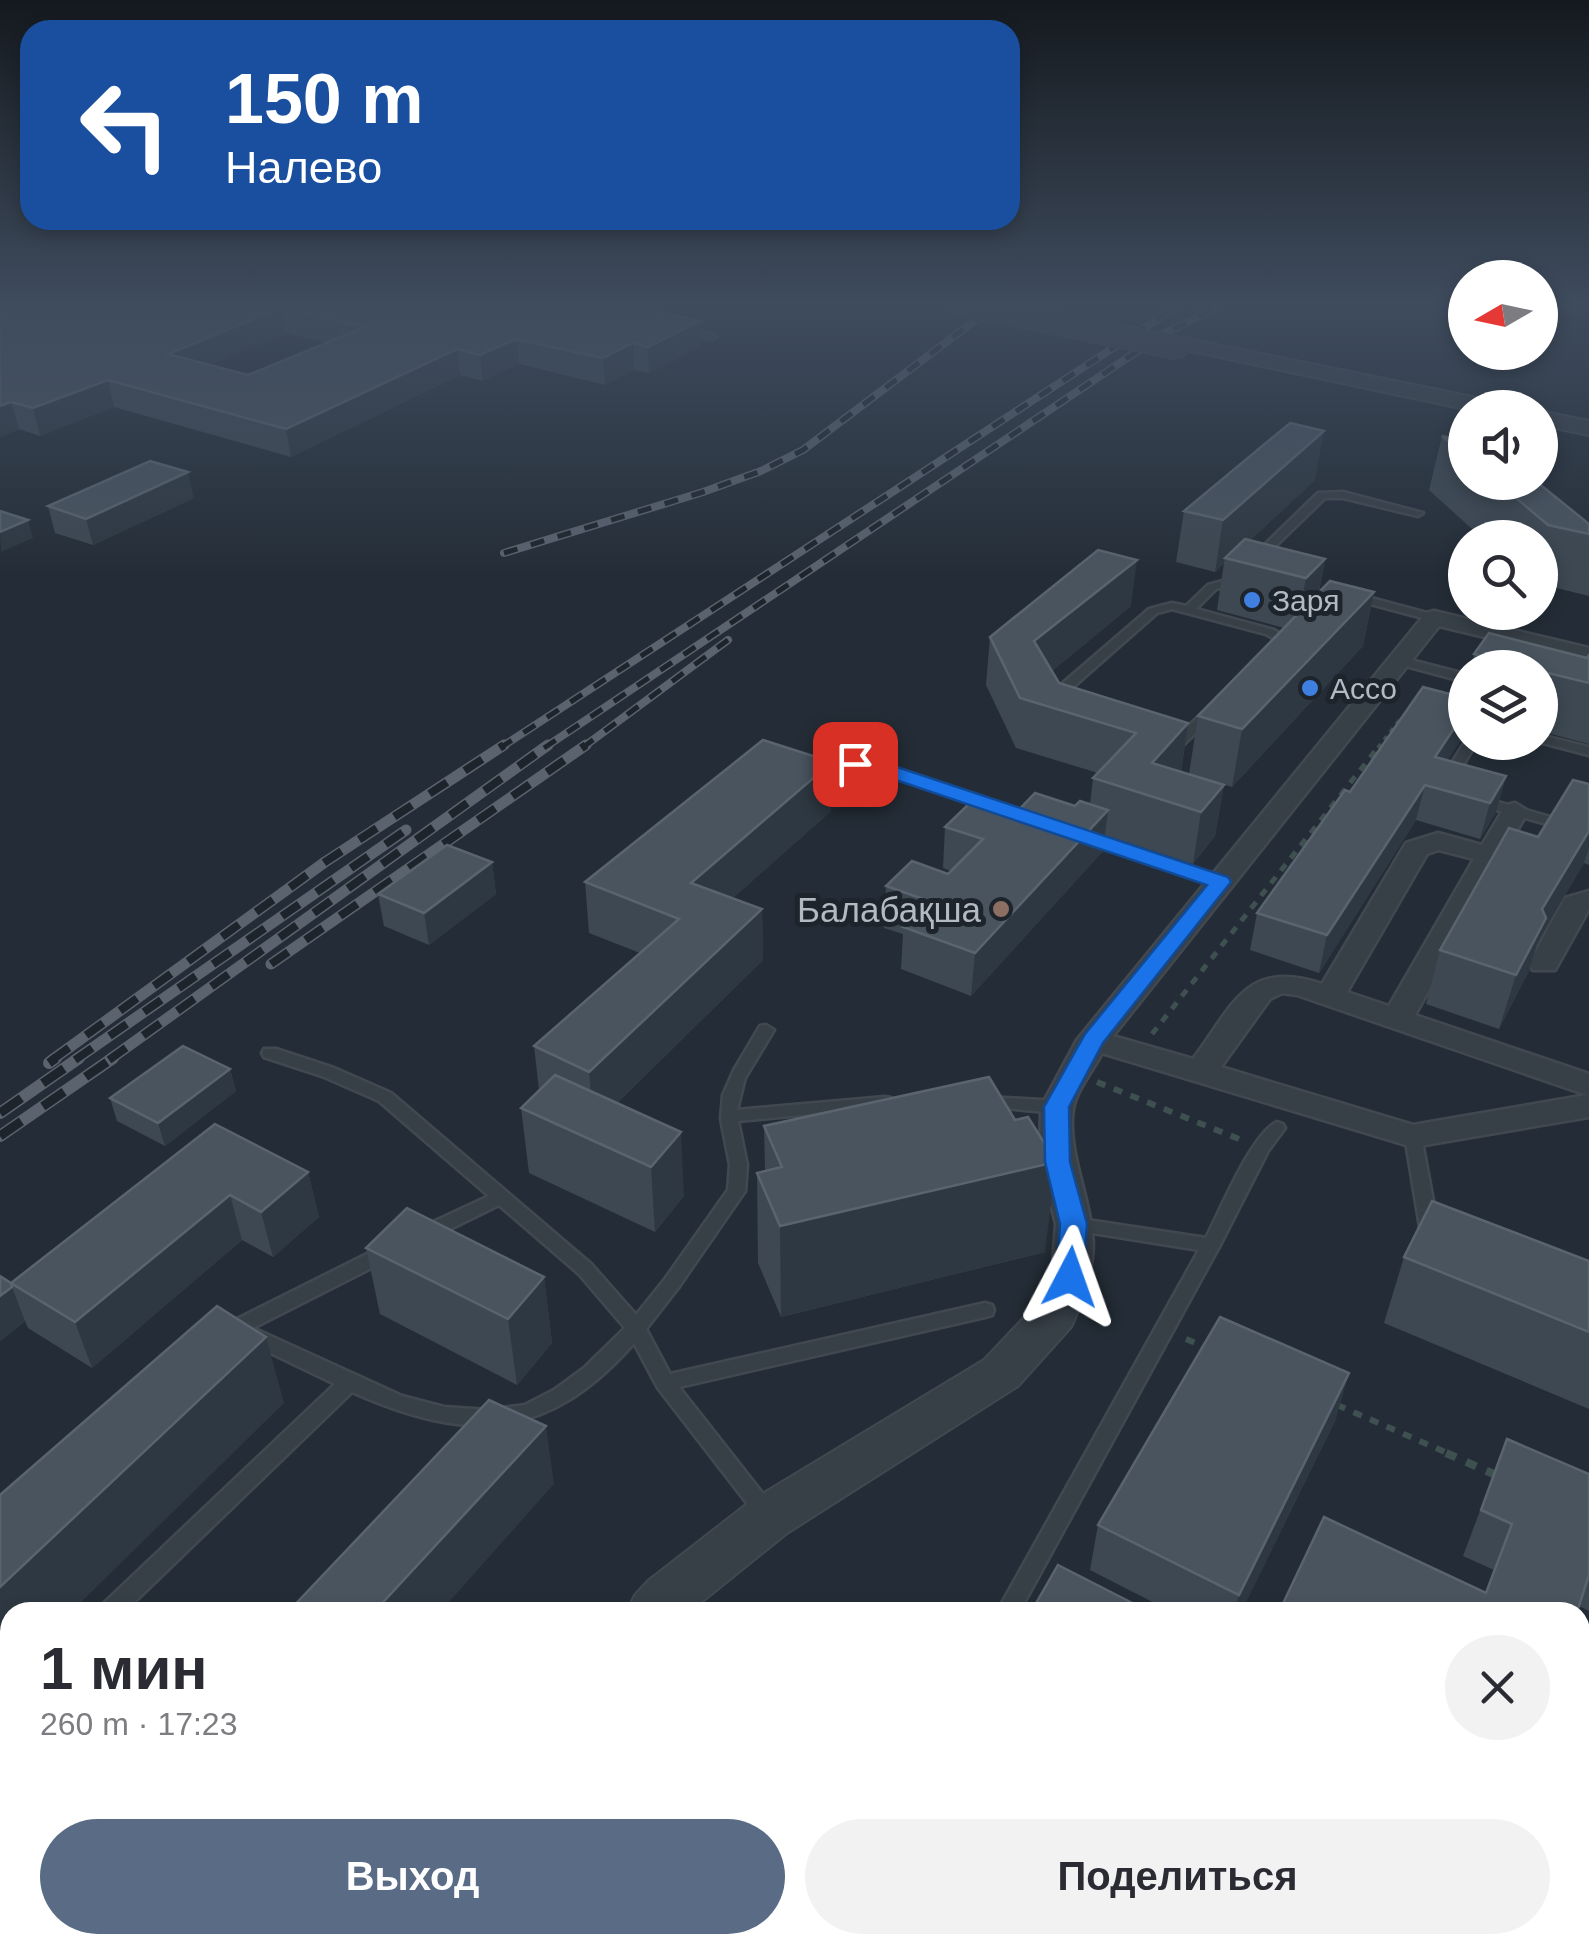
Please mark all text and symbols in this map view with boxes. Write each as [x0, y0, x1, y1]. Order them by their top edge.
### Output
icon: left [60, 60, 190, 190]
text: 150 m [225, 60, 423, 138]
text: Налево [225, 142, 382, 193]
north arrow [1448, 260, 1558, 370]
map controls [1448, 260, 1558, 760]
button: sound [1448, 390, 1558, 500]
button: search [1448, 520, 1558, 630]
place label: Заря [1272, 584, 1339, 617]
marker: Заря [1241, 589, 1263, 611]
button: layers [1448, 650, 1558, 760]
place label: Ассо [1330, 672, 1397, 705]
marker: Ассо [1299, 677, 1321, 699]
pin [813, 722, 898, 807]
icon: arrive [828, 737, 883, 792]
place label: Балабақша [797, 890, 982, 929]
marker: Балабақша [990, 898, 1012, 920]
position arrow [1018, 1225, 1122, 1329]
text: 1 мин [40, 1635, 208, 1702]
button: close [1445, 1635, 1550, 1740]
text: 260 m · 17:23 [40, 1706, 237, 1742]
button: Выход [40, 1819, 785, 1934]
button: Поделиться [805, 1819, 1550, 1934]

